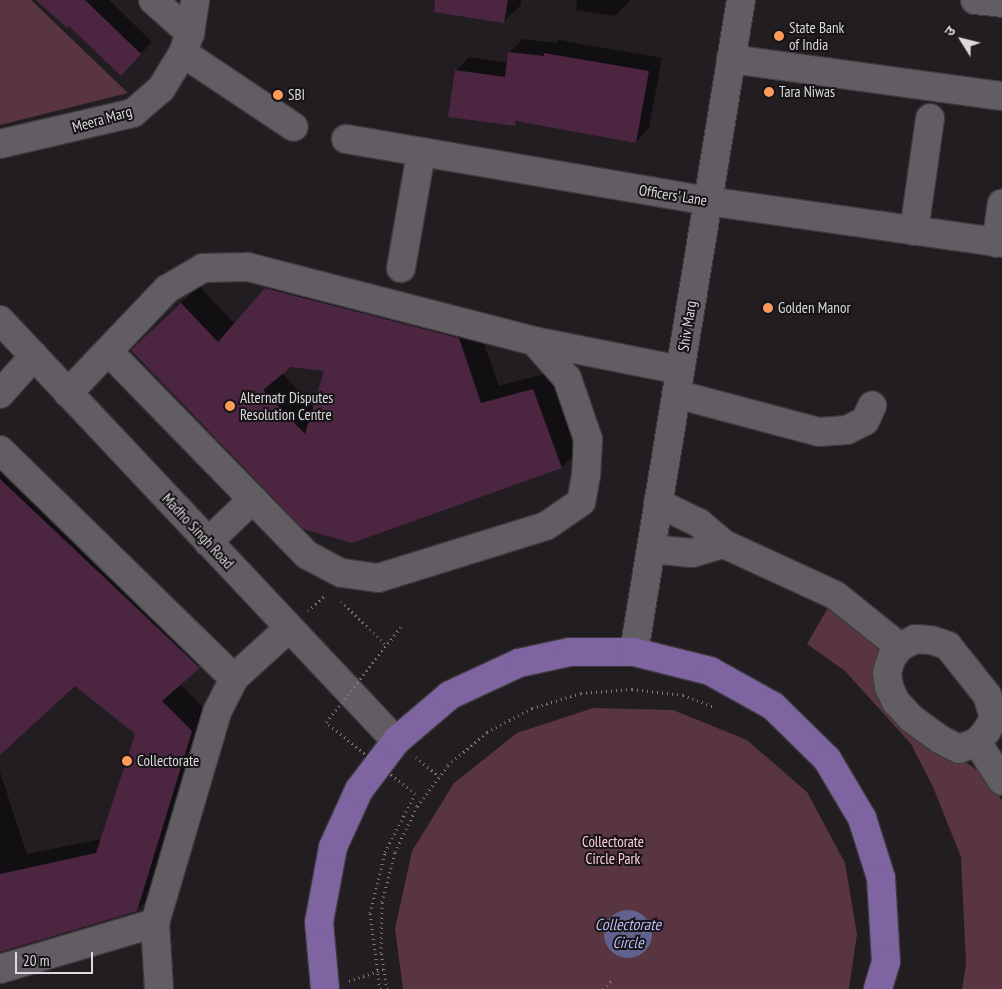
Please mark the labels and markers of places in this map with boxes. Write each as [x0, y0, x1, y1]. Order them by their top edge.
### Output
place label: State Bank of India [789, 18, 844, 53]
marker: State Bank of India [773, 30, 785, 42]
place label: Tara Niwas [779, 83, 835, 101]
place label: SBI [288, 86, 305, 104]
marker: Tara Niwas [763, 86, 775, 98]
marker: SBI [272, 89, 284, 101]
place label: Golden Manor [778, 299, 851, 317]
marker: Golden Manor [762, 302, 774, 314]
place label: Alternatr Disputes Resolution Centre [240, 388, 333, 423]
marker: Alternatr Disputes Resolution Centre [224, 400, 236, 412]
place label: Collectorate [137, 752, 199, 770]
marker: Collectorate [121, 755, 133, 767]

